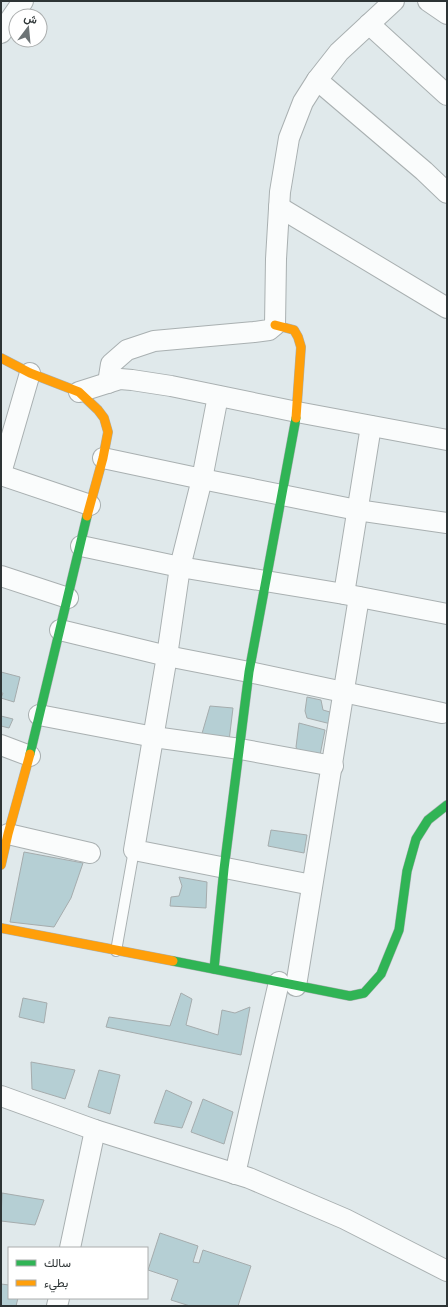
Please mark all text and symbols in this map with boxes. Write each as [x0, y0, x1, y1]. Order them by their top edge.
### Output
north arrow [8, 8, 48, 48]
text: ش [22, 11, 39, 27]
legend [8, 1247, 148, 1299]
text: سالك [44, 1256, 71, 1270]
text: بطيء [44, 1276, 68, 1293]

